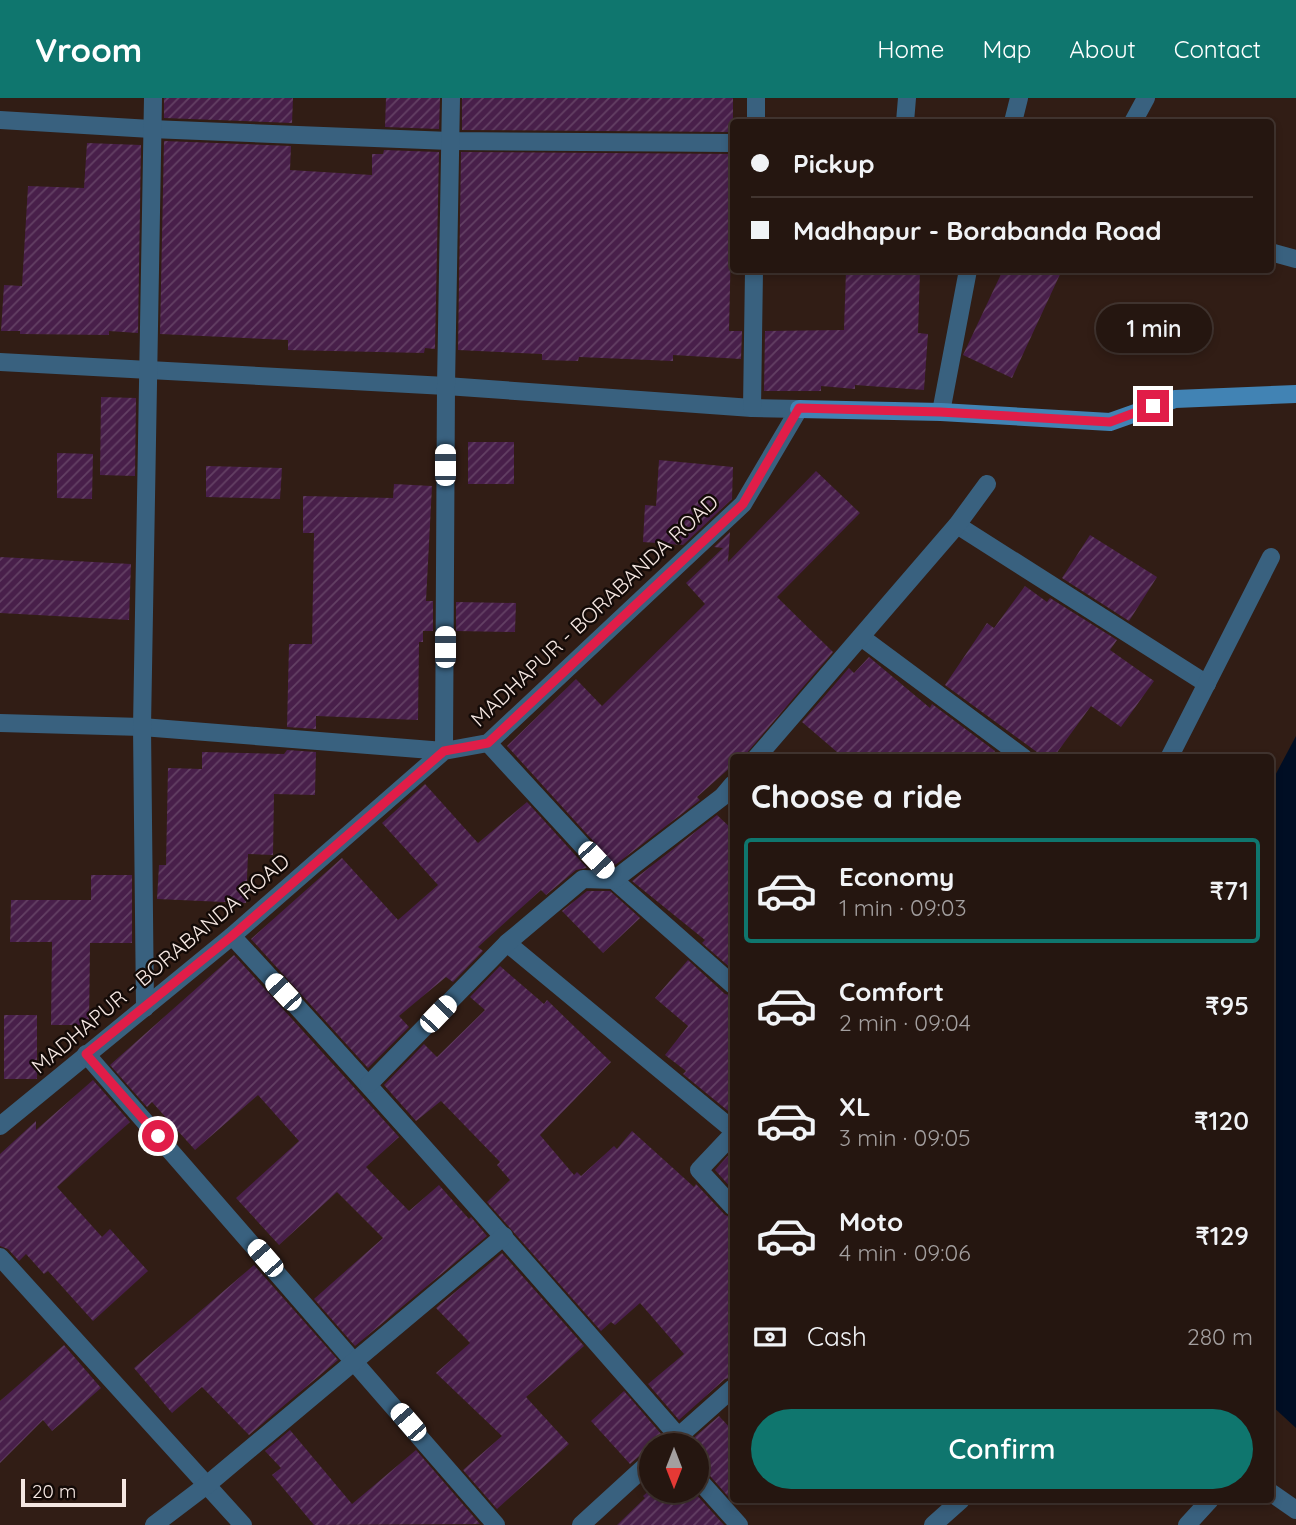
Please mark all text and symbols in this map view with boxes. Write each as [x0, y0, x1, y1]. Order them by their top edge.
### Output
text: Vroom [35, 29, 142, 70]
text: Home [877, 34, 944, 64]
text: Map [982, 34, 1031, 64]
text: About [1069, 34, 1136, 64]
text: Contact [1174, 34, 1261, 64]
text: Pickup [793, 147, 875, 180]
text: Madhapur - Borabanda Road [793, 214, 1161, 247]
callout: 1 min [1095, 304, 1211, 354]
text: 1 min [1126, 314, 1182, 343]
route end [1137, 390, 1169, 422]
car [435, 444, 456, 486]
street label: MADHAPUR - BORABANDA ROAD [465, 488, 723, 732]
car [435, 626, 456, 668]
text: Choose a ride [751, 776, 963, 816]
car [574, 837, 619, 883]
street label: MADHAPUR - BORABANDA ROAD [26, 847, 294, 1079]
icon: car [755, 859, 818, 922]
text: Economy [839, 860, 954, 893]
text: ₹71 [1209, 874, 1249, 907]
text: 1 min · 09:03 [839, 893, 967, 922]
car [261, 969, 306, 1015]
icon: car [755, 974, 818, 1037]
text: Comfort [839, 975, 944, 1008]
text: ₹95 [1205, 989, 1249, 1022]
car [416, 992, 461, 1036]
text: 2 min · 09:04 [839, 1008, 971, 1037]
icon: car [755, 1089, 818, 1152]
text: XL [839, 1090, 871, 1123]
text: ₹120 [1194, 1104, 1249, 1137]
route start [142, 1120, 174, 1152]
text: 3 min · 09:05 [839, 1123, 971, 1152]
icon: car [755, 1204, 818, 1267]
text: Moto [839, 1205, 903, 1238]
text: ₹129 [1195, 1219, 1249, 1252]
car [244, 1235, 287, 1281]
text: 4 min · 09:06 [839, 1238, 971, 1267]
icon: cash [751, 1318, 789, 1356]
text: Cash [807, 1320, 867, 1353]
text: 280 m [1187, 1322, 1253, 1351]
car [387, 1399, 430, 1445]
button: Confirm [751, 1409, 1253, 1489]
north arrow [639, 1433, 709, 1503]
map controls [639, 1433, 709, 1503]
scale bar [21, 1476, 126, 1508]
text: 20 m [32, 1479, 76, 1503]

